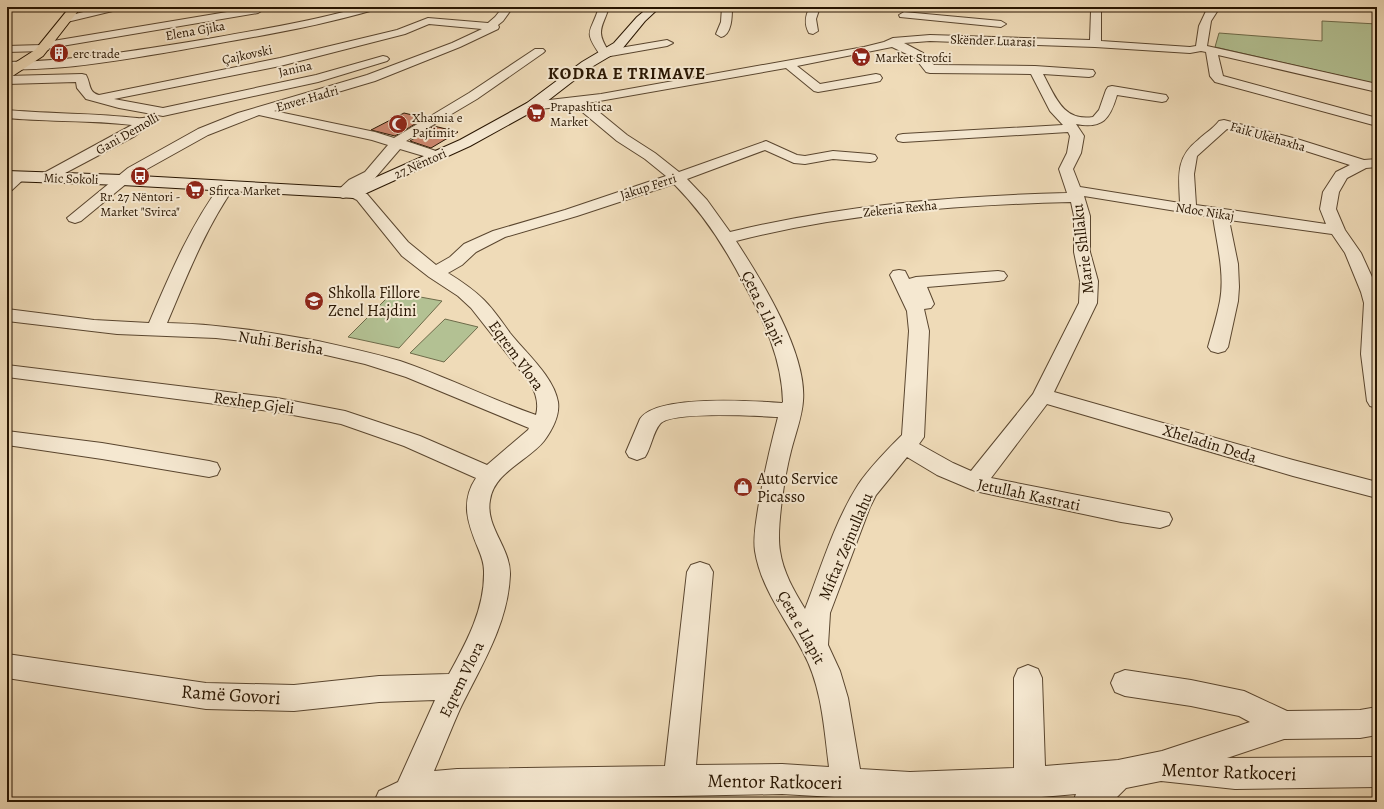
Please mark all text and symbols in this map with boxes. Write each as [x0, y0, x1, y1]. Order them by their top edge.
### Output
street label: Elena Gjika [164, 17, 226, 44]
street label: Skënder Luarasi [950, 31, 1036, 51]
street label: Çajkovski [220, 41, 274, 68]
building icon: erc trade [48, 42, 70, 64]
place label: erc trade [73, 45, 120, 62]
supermarket icon: Market Strofci [850, 46, 872, 68]
place label: Market Strofci [875, 49, 952, 66]
street label: Janina [277, 56, 314, 81]
district label: KODRA E TRIMAVE [548, 62, 706, 85]
street label: Enver Hadri [274, 81, 341, 116]
place label: Prapashtica Market [550, 98, 612, 130]
supermarket icon: Prapashtica Market [525, 102, 547, 124]
street label: Gani Demolli [93, 108, 162, 158]
place label: Xhamia e Pajtimit [412, 109, 463, 141]
mosque icon: Xhamia e Pajtimit [387, 113, 409, 135]
street label: Faik Ukëhaxha [1228, 118, 1308, 155]
street label: 27 Nëntori [391, 144, 449, 183]
bus stop icon: Rr. 27 Nëntori - Market "Svirca" [129, 165, 151, 187]
street label: Mic Sokoli [43, 169, 99, 188]
street label: Jakup Ferri [618, 169, 679, 204]
supermarket icon: Sfirca Market [184, 179, 206, 201]
place label: Sfirca Market [209, 182, 281, 199]
place label: Rr. 27 Nëntori - Market "Svirca" [100, 188, 181, 220]
street label: Zekeria Rexha [862, 196, 938, 221]
street label: Ndoc Nikaj [1174, 198, 1235, 225]
street label: Marie Shllaku [1067, 202, 1099, 295]
street label: Çeta e Llapit [736, 267, 790, 350]
place label: Shkolla Fillore Zenel Hajdini [328, 282, 420, 322]
school or university icon: Shkolla Fillore Zenel Hajdini [303, 290, 325, 312]
street label: Eqrem Vlora [483, 316, 549, 396]
street label: Nuhi Berisha [237, 325, 326, 361]
street label: Rexhep Gjeli [212, 386, 296, 420]
street label: Xheladin Deda [1160, 419, 1260, 469]
place label: Auto Service Picasso [756, 468, 838, 508]
street label: Jetullah Kastrati [975, 473, 1082, 517]
shop icon: Auto Service Picasso [732, 476, 754, 498]
street label: Miftar Zejnullahu [813, 489, 879, 604]
street label: Çeta e Llapit [772, 587, 830, 668]
street label: Eqrem Vlora [434, 637, 490, 721]
street label: Ramë Govori [180, 679, 282, 711]
street label: Mentor Ratkoceri [1161, 757, 1297, 787]
street label: Mentor Ratkoceri [707, 768, 843, 796]

